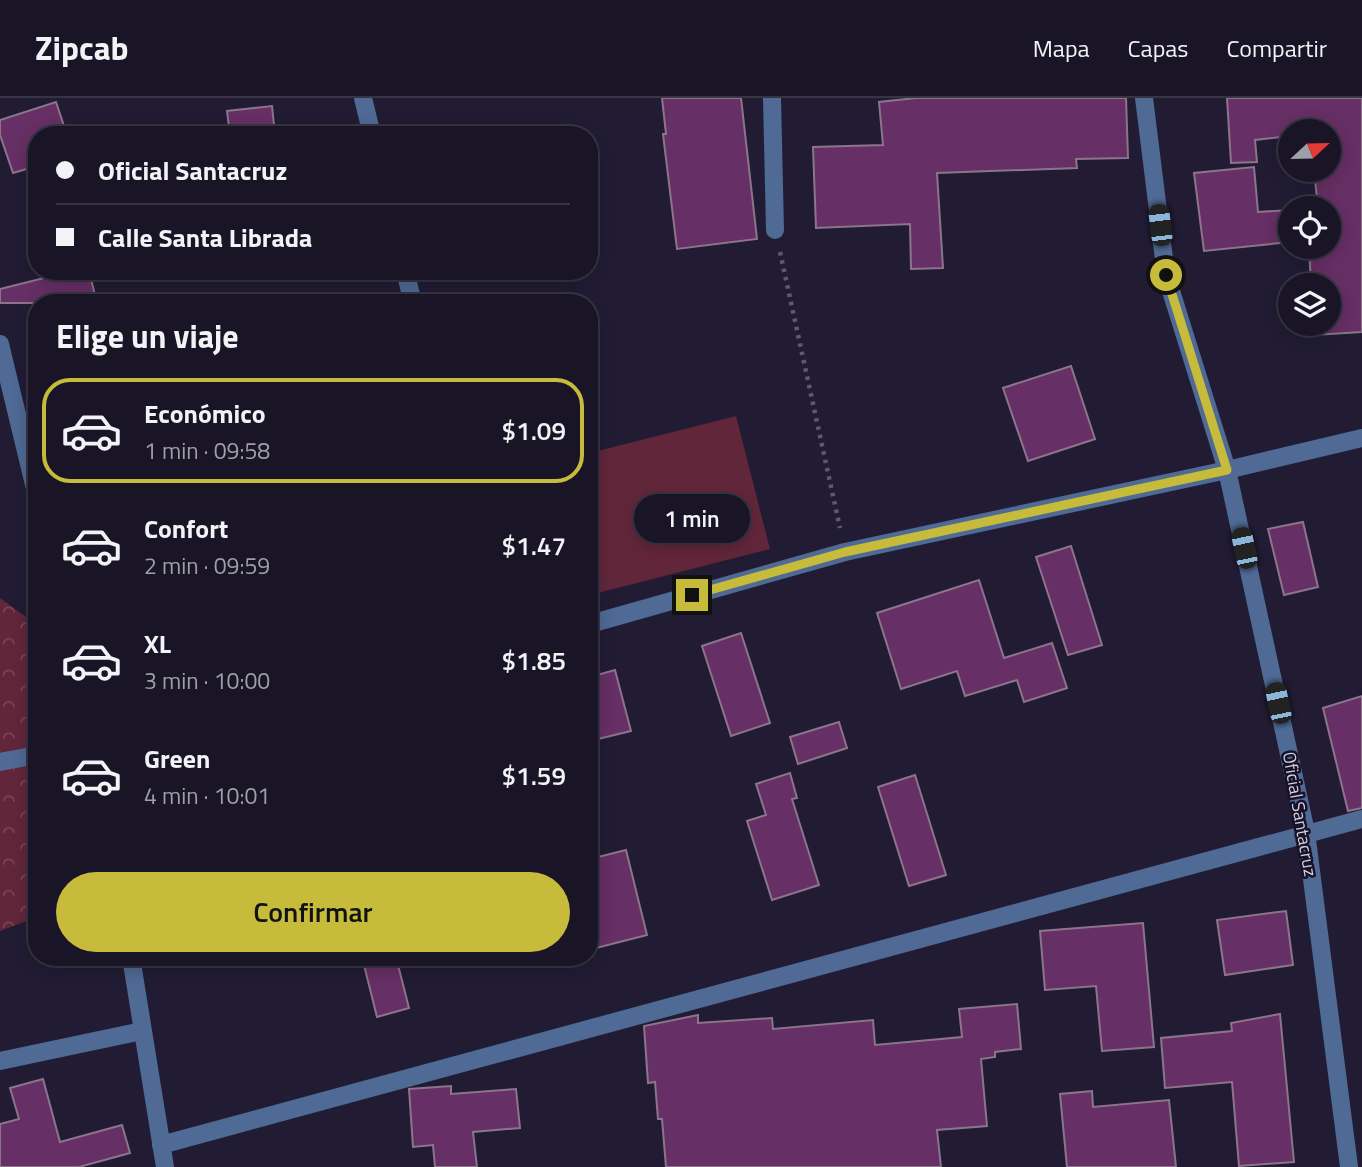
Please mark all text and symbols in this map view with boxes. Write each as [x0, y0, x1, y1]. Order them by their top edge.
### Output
text: Zipcab [35, 23, 129, 73]
text: Mapa [1033, 30, 1090, 66]
text: Capas [1128, 30, 1188, 66]
text: Compartir [1226, 30, 1327, 66]
north arrow [1278, 119, 1340, 182]
map controls [1278, 119, 1341, 336]
text: Oficial Santacruz [98, 151, 287, 190]
button: locate [1278, 196, 1341, 259]
car [1148, 203, 1173, 247]
text: Calle Santa Librada [98, 218, 312, 257]
route start [1150, 259, 1182, 291]
button: layers [1278, 273, 1341, 336]
text: Elige un viaje [56, 312, 239, 360]
text: Económico [144, 394, 266, 433]
icon: car [60, 399, 123, 462]
text: $1.09 [502, 411, 566, 450]
text: 1 min · 09:58 [144, 433, 270, 468]
callout: 1 min [634, 494, 750, 542]
text: 1 min [664, 501, 720, 536]
text: Confort [144, 509, 228, 548]
icon: car [60, 514, 123, 577]
car [1230, 525, 1259, 571]
text: $1.47 [502, 526, 566, 565]
text: 2 min · 09:59 [144, 548, 270, 583]
route end [676, 579, 708, 611]
text: XL [144, 624, 171, 663]
icon: car [60, 629, 123, 692]
text: $1.85 [502, 641, 566, 680]
text: 3 min · 10:00 [144, 663, 270, 698]
car [1264, 680, 1293, 726]
text: Green [144, 739, 210, 778]
icon: car [60, 744, 123, 807]
street label: Oficial Santacruz [1276, 749, 1324, 879]
text: $1.59 [502, 756, 566, 795]
text: 4 min · 10:01 [144, 778, 270, 813]
button: Confirmar [56, 872, 570, 952]

